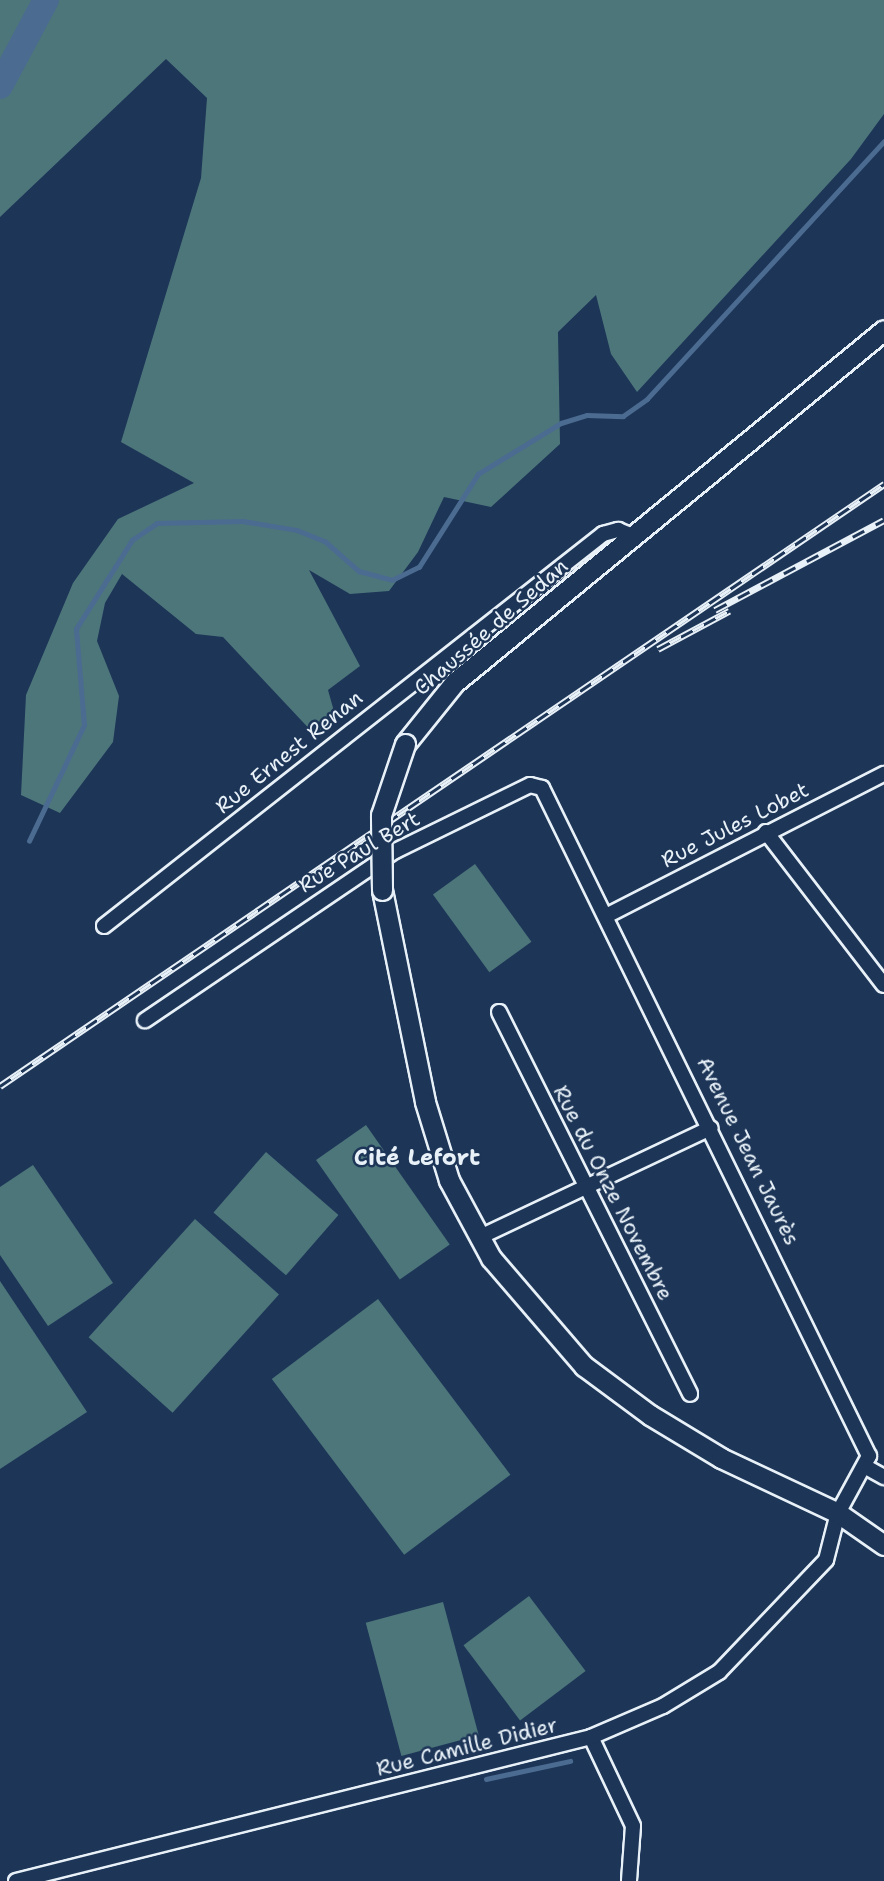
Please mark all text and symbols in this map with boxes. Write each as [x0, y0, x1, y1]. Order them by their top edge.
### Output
street label: Chaussée de Sedan [409, 553, 573, 701]
street label: Rue Ernest Renan [211, 685, 367, 819]
street label: Rue Jules Lobet [657, 777, 813, 873]
street label: Rue Paul Bert [294, 806, 424, 898]
street label: Avenue Jean Jaurès [691, 1053, 805, 1249]
street label: Rue du Onze Novembre [548, 1081, 678, 1305]
district label: Cité Lefort [354, 1143, 480, 1171]
street label: Rue Camille Didier [374, 1712, 560, 1782]

